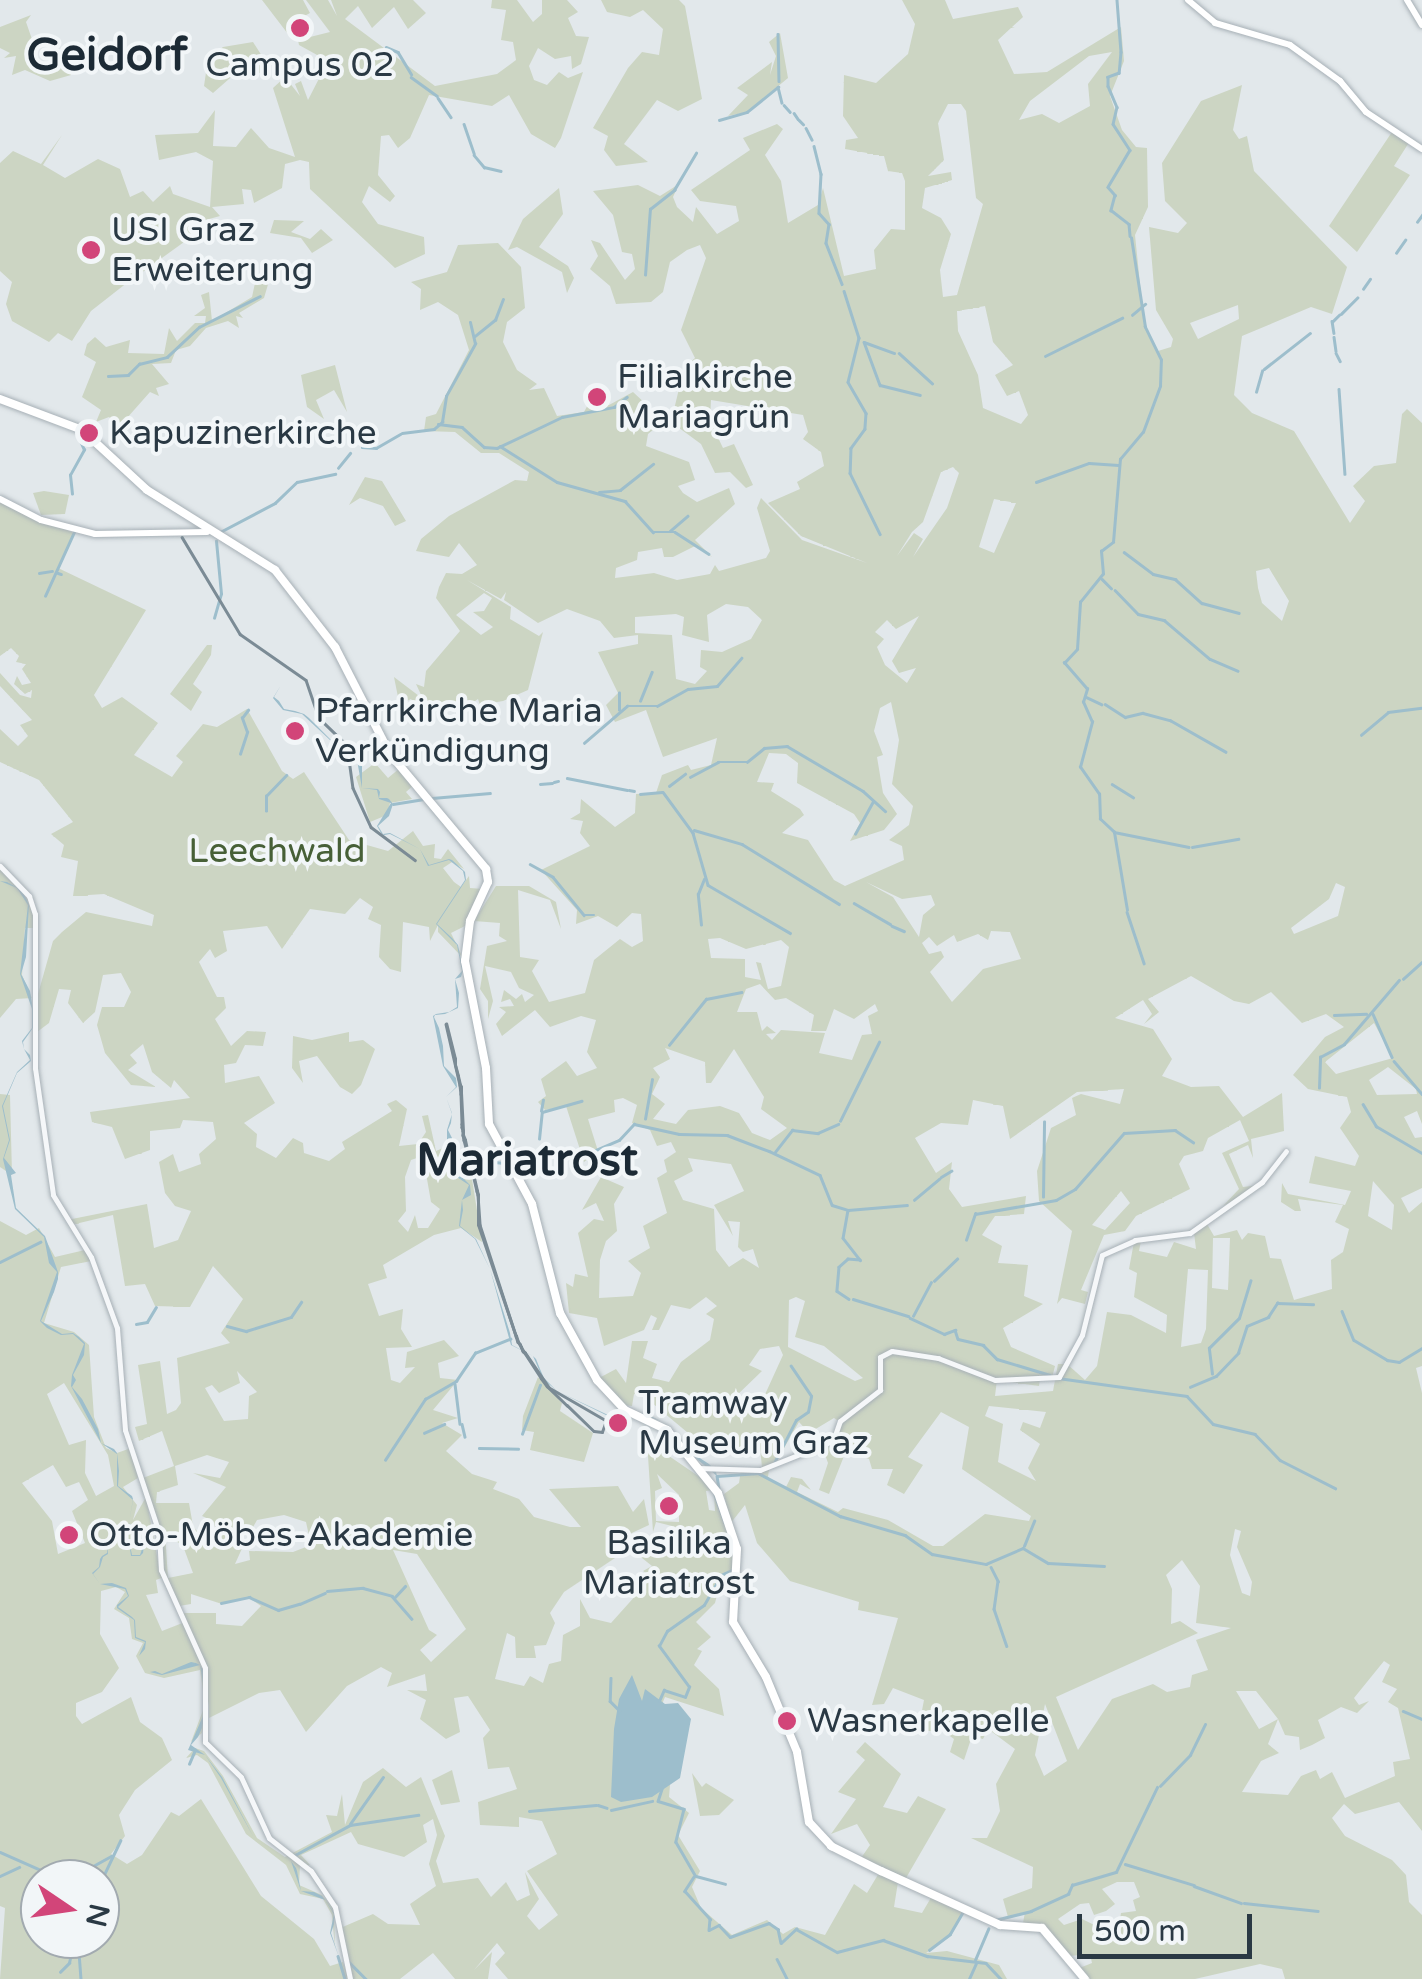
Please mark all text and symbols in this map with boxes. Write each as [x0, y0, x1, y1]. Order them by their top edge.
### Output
marker: Campus 02 [289, 17, 311, 39]
district label: Geidorf [27, 30, 187, 84]
place label: Campus 02 [205, 44, 395, 86]
place label: USI Graz Erweiterung [111, 209, 314, 291]
marker: USI Graz Erweiterung [80, 239, 102, 261]
place label: Filialkirche Mariagrün [617, 356, 793, 438]
marker: Filialkirche Mariagrün [586, 386, 608, 408]
place label: Kapuzinerkirche [109, 412, 377, 454]
marker: Kapuzinerkirche [78, 422, 100, 444]
place label: Pfarrkirche Maria Verkündigung [315, 690, 603, 772]
marker: Pfarrkirche Maria Verkündigung [284, 720, 306, 742]
park label: Leechwald [188, 830, 366, 872]
district label: Mariatrost [416, 1135, 638, 1189]
place label: Tramway Museum Graz [638, 1382, 869, 1464]
marker: Tramway Museum Graz [607, 1412, 629, 1434]
marker: Basilika Mariatrost [658, 1495, 680, 1517]
place label: Otto-Möbes-Akademie [89, 1514, 473, 1556]
place label: Basilika Mariatrost [583, 1522, 755, 1604]
marker: Otto-Möbes-Akademie [58, 1524, 80, 1546]
place label: Wasnerkapelle [807, 1700, 1050, 1742]
marker: Wasnerkapelle [776, 1710, 798, 1732]
north arrow [20, 1859, 120, 1959]
scale bar [1082, 1894, 1257, 1956]
text: N [78, 1901, 116, 1930]
text: 500 m [1094, 1913, 1186, 1950]

